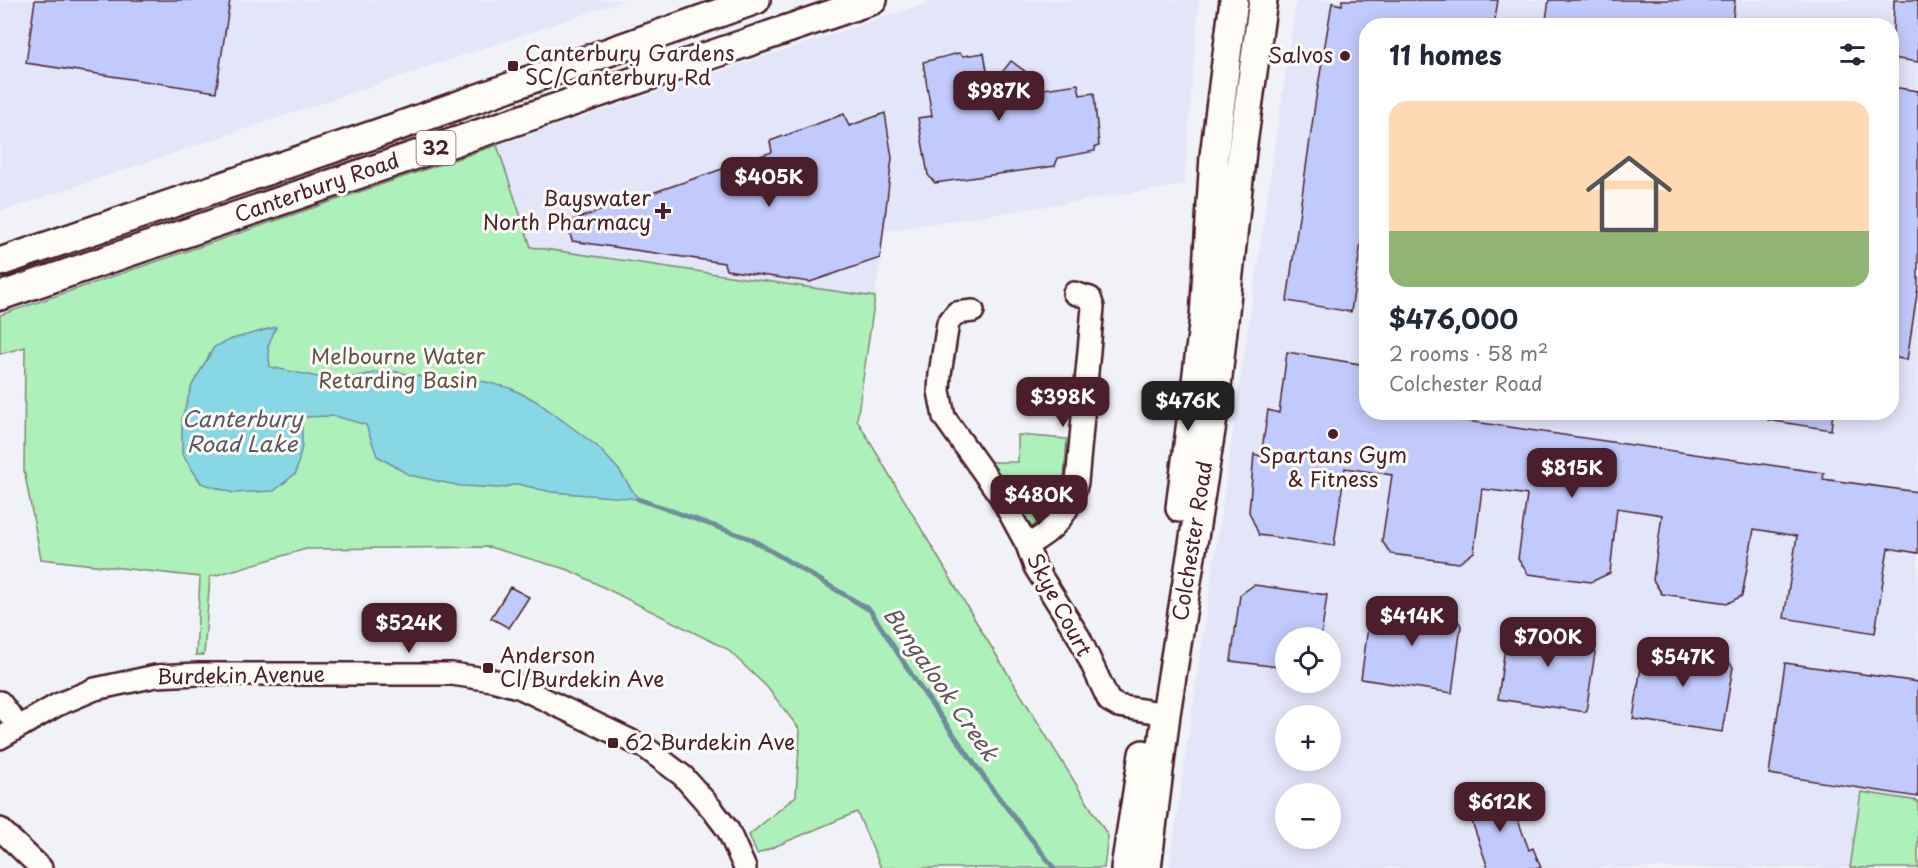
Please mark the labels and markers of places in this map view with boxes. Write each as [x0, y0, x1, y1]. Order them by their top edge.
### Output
place label: Canterbury Gardens SC/Canterbury Rd [525, 36, 735, 92]
place label: Salvos [1268, 38, 1333, 70]
marker: Salvos [1338, 49, 1352, 63]
marker: Canterbury Gardens SC/Canterbury Rd [506, 59, 520, 73]
pin: $987K [957, 71, 1041, 122]
pin: $405K [727, 157, 811, 208]
place label: Bayswater North Pharmacy [483, 181, 651, 237]
marker: Bayswater North Pharmacy [656, 204, 670, 218]
pin: $398K [1021, 377, 1105, 428]
pin: $476K [1146, 381, 1230, 432]
marker: Spartans Gym & Fitness [1326, 427, 1340, 441]
place label: Spartans Gym & Fitness [1259, 438, 1407, 494]
pin: $815K [1530, 448, 1614, 499]
pin: $480K [997, 475, 1081, 526]
pin: $414K [1370, 596, 1454, 647]
pin: $524K [367, 603, 451, 654]
pin: $700K [1506, 617, 1590, 668]
pin: $547K [1641, 637, 1725, 688]
place label: Anderson Cl/Burdekin Ave [500, 638, 664, 694]
marker: Anderson Cl/Burdekin Ave [481, 661, 495, 675]
place label: 62 Burdekin Ave [625, 725, 795, 757]
marker: 62 Burdekin Ave [606, 736, 620, 750]
pin: $612K [1458, 782, 1542, 833]

